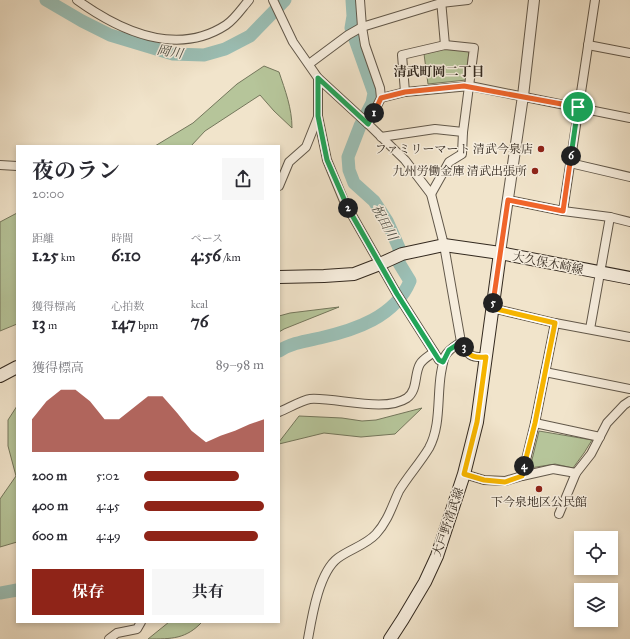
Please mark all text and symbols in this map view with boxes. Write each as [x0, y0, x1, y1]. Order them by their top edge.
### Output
water label: 岡川 [156, 42, 186, 62]
district label: 清武町岡二丁目 [393, 64, 485, 80]
pin [561, 90, 595, 124]
icon: arrive [567, 96, 589, 118]
pin: 1 [364, 103, 384, 123]
text: 1 [372, 106, 376, 119]
place label: ファミリーマート 清武今泉店 [375, 142, 533, 156]
marker: ファミリーマート 清武今泉店 [536, 144, 546, 154]
pin: 6 [561, 146, 581, 166]
text: 6 [568, 149, 574, 162]
text: 夜のラン [32, 157, 120, 184]
button: share [222, 158, 264, 200]
place label: 九州労働金庫 清武出張所 [392, 164, 527, 178]
marker: 九州労働金庫 清武出張所 [530, 166, 540, 176]
text: 20:00 [32, 186, 64, 202]
pin: 2 [338, 198, 358, 218]
text: 2 [345, 201, 351, 214]
water label: 祝田川 [368, 202, 402, 245]
text: 距離 [32, 232, 54, 245]
text: 時間 [111, 232, 133, 245]
text: ペース [191, 232, 223, 245]
text: 1.25 [32, 245, 58, 266]
text: 6:10 [111, 245, 141, 266]
text: 4:56 [191, 245, 221, 266]
street label: 大久保木崎線 [511, 249, 585, 277]
text: km [58, 251, 75, 264]
text: /km [221, 251, 241, 264]
pin: 5 [483, 293, 503, 313]
text: 5 [490, 296, 496, 309]
text: kcal [191, 298, 208, 311]
text: 獲得標高 [32, 300, 76, 313]
text: 心拍数 [111, 300, 144, 313]
text: 76 [191, 311, 208, 332]
text: 13 [32, 313, 46, 334]
text: 147 [111, 313, 136, 334]
text: m [46, 319, 57, 332]
text: bpm [136, 319, 158, 332]
pin: 3 [454, 337, 474, 357]
text: 3 [462, 340, 466, 353]
text: 89–98 m [216, 357, 264, 373]
text: 獲得標高 [32, 360, 84, 376]
pin: 4 [514, 456, 534, 476]
text: 4 [521, 459, 527, 472]
text: 200 m [32, 468, 67, 484]
text: 5:02 [96, 468, 119, 484]
marker: 下今泉地区公民館 [534, 484, 544, 494]
street label: 大戸野清武線 [430, 486, 466, 558]
place label: 下今泉地区公民館 [491, 495, 587, 509]
text: 400 m [32, 498, 68, 514]
text: 4:45 [96, 498, 120, 514]
text: 600 m [32, 528, 68, 544]
text: 4:49 [96, 528, 121, 544]
map controls [574, 531, 618, 627]
button: locate [574, 531, 618, 575]
button: 保存 [32, 569, 144, 615]
button: 共有 [152, 569, 264, 615]
button: layers [574, 583, 618, 627]

